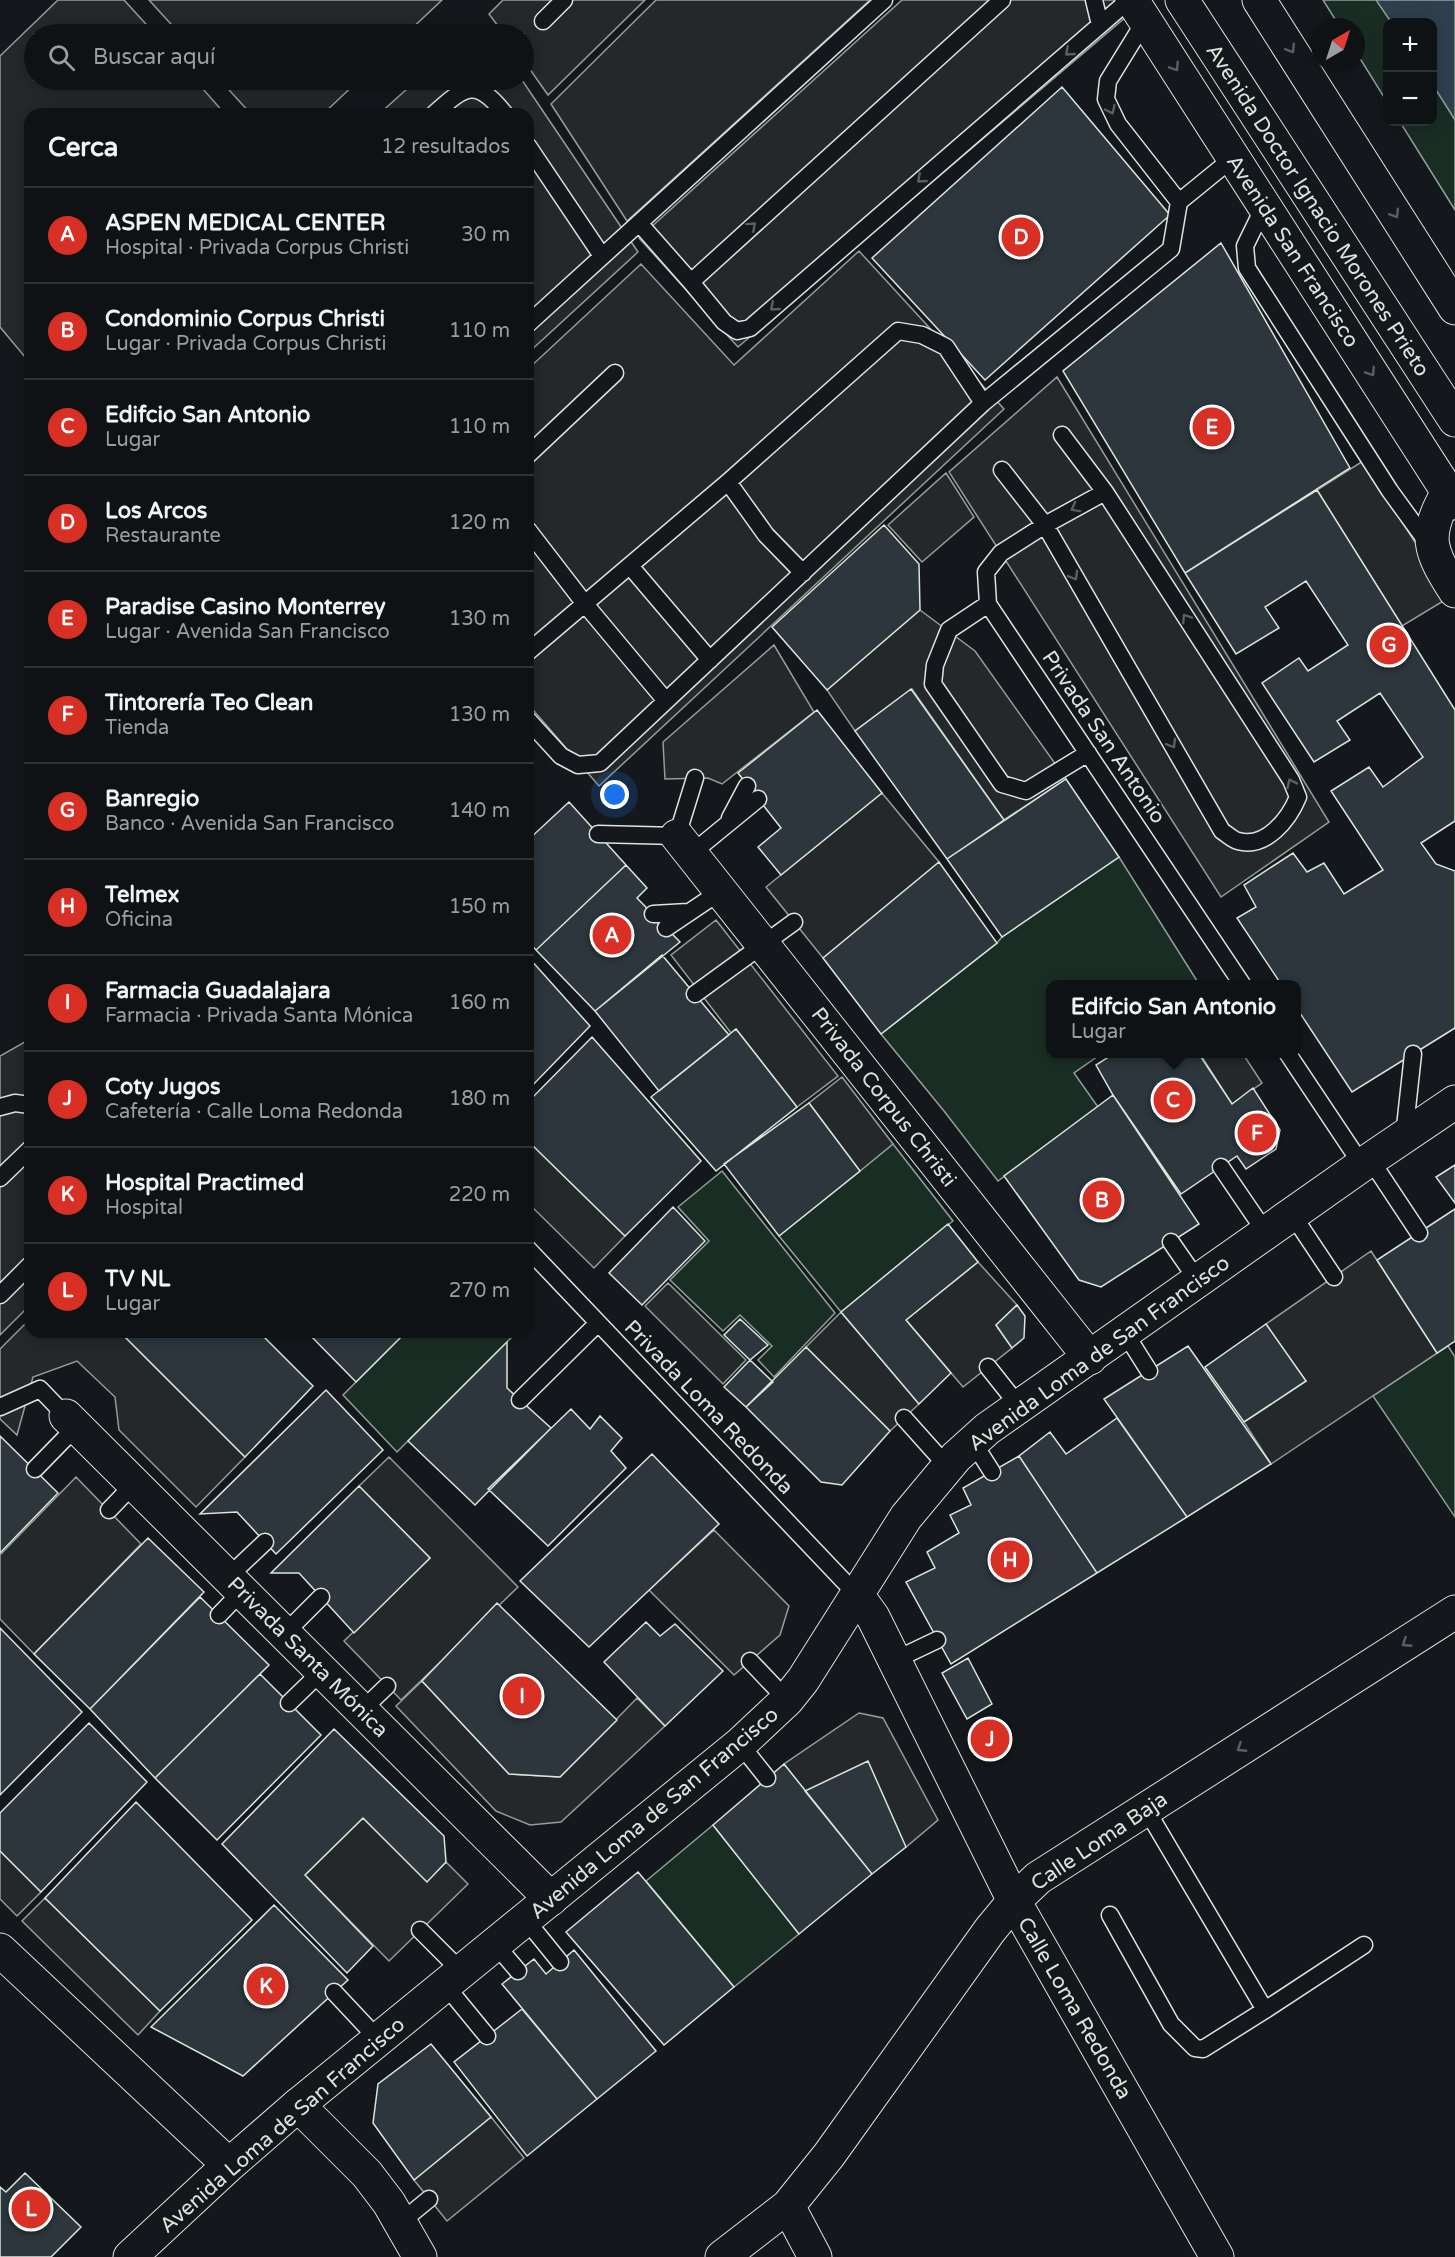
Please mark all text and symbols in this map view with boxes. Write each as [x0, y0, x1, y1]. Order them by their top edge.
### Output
north arrow [1311, 18, 1365, 72]
map controls [1383, 18, 1437, 126]
button: + [1383, 18, 1437, 72]
search box [24, 24, 534, 90]
street label: Avenida Doctor Ignacio Morones Prieto [1201, 39, 1435, 381]
icon: search [45, 41, 78, 74]
one-way arrow [1283, 43, 1295, 53]
text: Buscar aquí [93, 44, 215, 70]
one-way arrow [1065, 45, 1076, 56]
one-way arrow [1167, 61, 1179, 71]
button: − [1383, 72, 1437, 126]
one-way arrow [1104, 104, 1116, 115]
text: Cerca [48, 132, 118, 163]
text: 12 resultados [381, 135, 510, 159]
street label: Avenida San Francisco [1221, 150, 1364, 352]
one-way arrow [917, 172, 928, 183]
one-way arrow [1388, 208, 1400, 218]
text: ASPEN MEDICAL CENTER [105, 210, 385, 236]
pin: D [1002, 214, 1040, 260]
one-way arrow [745, 222, 756, 233]
text: A [60, 223, 75, 247]
text: 30 m [461, 223, 510, 247]
text: Hospital · Privada Corpus Christi [105, 236, 409, 260]
one-way arrow [770, 300, 781, 311]
text: Condominio Corpus Christi [105, 306, 385, 332]
text: B [61, 319, 74, 343]
text: 110 m [449, 319, 510, 343]
text: Lugar · Privada Corpus Christi [105, 332, 386, 356]
one-way arrow [1364, 365, 1375, 376]
text: Edifcio San Antonio [105, 402, 310, 428]
pin: E [1192, 404, 1232, 450]
text: C [61, 415, 74, 439]
text: 110 m [449, 415, 510, 439]
text: Lugar [105, 428, 160, 452]
text: Los Arcos [105, 498, 207, 524]
one-way arrow [1071, 501, 1081, 513]
text: D [60, 511, 75, 535]
text: 120 m [449, 511, 510, 535]
text: Restaurante [105, 524, 221, 548]
one-way arrow [1067, 570, 1079, 580]
text: Paradise Casino Monterrey [105, 594, 385, 620]
text: E [61, 607, 74, 631]
text: 130 m [449, 607, 510, 631]
one-way arrow [1182, 614, 1194, 624]
text: Lugar · Avenida San Francisco [105, 620, 390, 644]
pin: G [1370, 622, 1408, 668]
street label: Privada San Antonio [1036, 646, 1171, 828]
text: Tintorería Teo Clean [105, 690, 313, 716]
text: F [61, 703, 74, 727]
text: 130 m [449, 703, 510, 727]
text: Tienda [105, 716, 169, 740]
one-way arrow [1165, 738, 1176, 749]
one-way arrow [1287, 778, 1298, 789]
your location [600, 780, 629, 809]
text: Banregio [105, 786, 199, 812]
text: G [60, 799, 75, 823]
text: 140 m [449, 799, 510, 823]
text: Banco · Avenida San Francisco [105, 812, 394, 836]
text: Telmex [105, 882, 179, 908]
text: H [60, 895, 75, 919]
text: 150 m [449, 895, 510, 919]
text: Oficina [105, 908, 173, 932]
pin: A [592, 912, 632, 958]
text: Farmacia Guadalajara [105, 978, 331, 1004]
popup [1046, 980, 1301, 1058]
text: I [65, 991, 70, 1015]
text: 160 m [449, 991, 510, 1015]
text: Edifcio San Antonio [1071, 994, 1276, 1020]
street label: Privada Corpus Christi [806, 1002, 962, 1192]
text: Farmacia · Privada Santa Mónica [105, 1004, 413, 1028]
text: Lugar [1071, 1020, 1126, 1044]
text: Coty Jugos [105, 1074, 221, 1100]
pin: C [1154, 1078, 1192, 1122]
text: J [63, 1087, 72, 1111]
text: 180 m [449, 1087, 510, 1111]
text: Cafetería · Calle Loma Redonda [105, 1100, 403, 1124]
pin: F [1238, 1110, 1276, 1156]
text: Hospital Practimed [105, 1170, 304, 1196]
pin: B [1082, 1178, 1122, 1222]
text: K [61, 1183, 74, 1207]
text: 220 m [449, 1183, 510, 1207]
text: Hospital [105, 1196, 183, 1220]
street label: Avenida Loma de San Francisco [964, 1250, 1235, 1457]
text: TV NL [105, 1266, 171, 1292]
text: L [62, 1279, 73, 1303]
text: 270 m [449, 1279, 510, 1303]
text: Lugar [105, 1292, 160, 1316]
street label: Privada Loma Redonda [619, 1315, 798, 1500]
pin: H [990, 1538, 1030, 1582]
street label: Privada Santa Mónica [222, 1572, 393, 1743]
one-way arrow [1402, 1636, 1412, 1648]
pin: I [502, 1674, 542, 1718]
street label: Avenida Loma de San Francisco [525, 1702, 784, 1925]
pin: J [970, 1716, 1010, 1762]
one-way arrow [1237, 1741, 1248, 1752]
street label: Calle Loma Baja [1026, 1787, 1172, 1896]
street label: Calle Loma Redonda [1012, 1913, 1137, 2104]
pin: K [246, 1964, 286, 2008]
street label: Avenida Loma de San Francisco [155, 2012, 410, 2239]
pin: L [12, 2186, 51, 2232]

